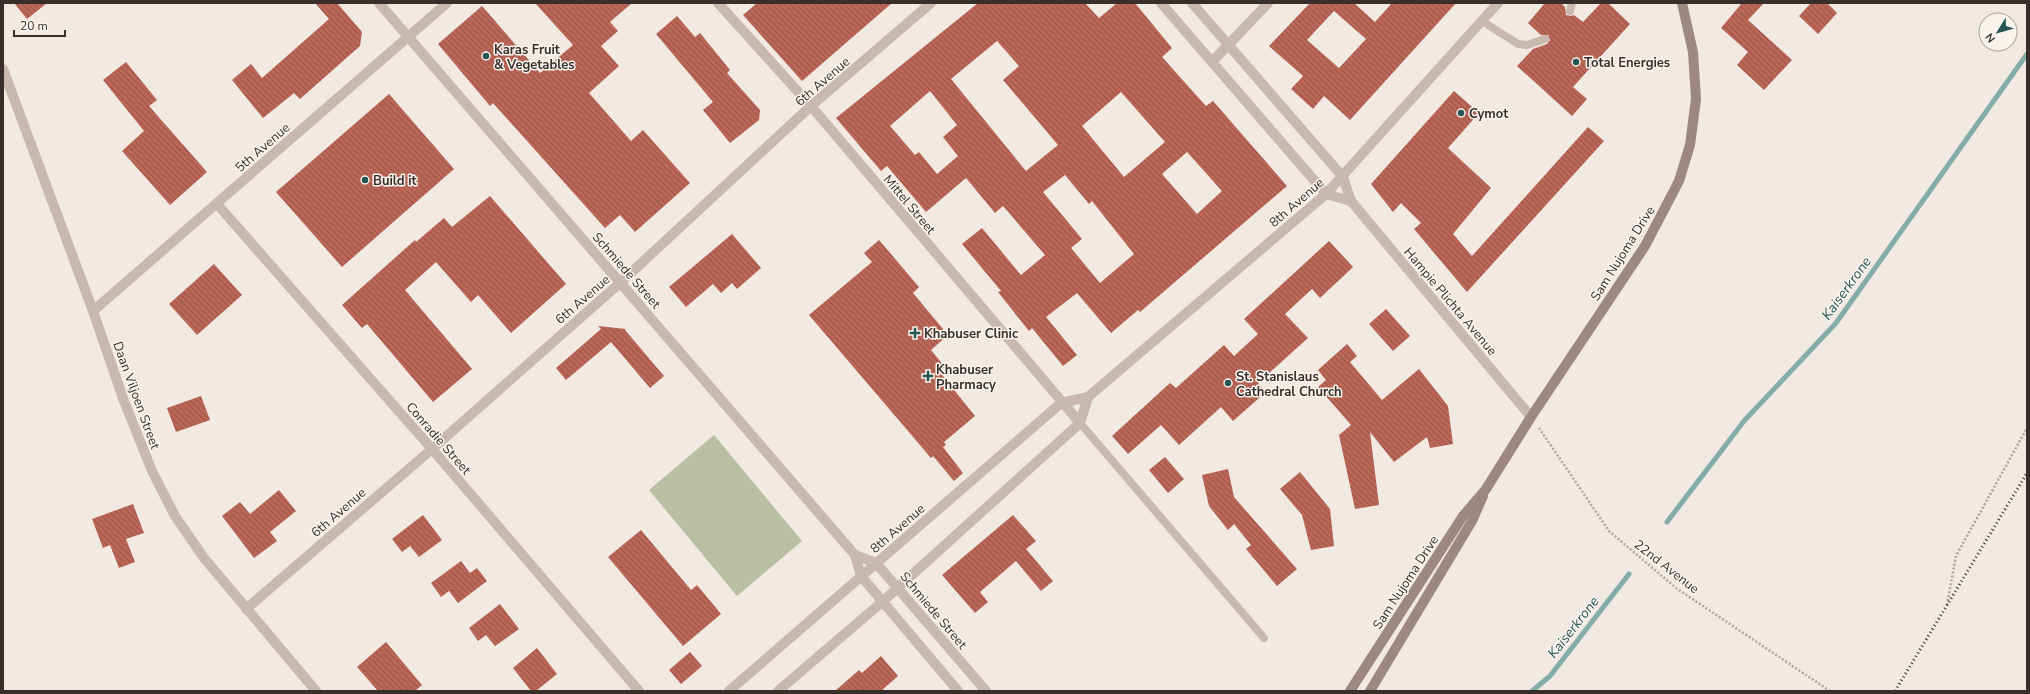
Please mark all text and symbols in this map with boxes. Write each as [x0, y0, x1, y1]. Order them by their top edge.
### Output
scale bar [14, 12, 65, 38]
north arrow [1978, 12, 2018, 52]
text: 20 m [20, 18, 48, 34]
text: N [1982, 30, 1999, 46]
place label: Karas Fruit & Vegetables [494, 41, 575, 74]
marker: Karas Fruit & Vegetables [481, 51, 491, 61]
street label: 6th Avenue [791, 53, 854, 111]
place label: Total Energies [1584, 54, 1670, 72]
marker: Total Energies [1571, 57, 1581, 67]
place label: Cymot [1469, 105, 1509, 123]
marker: Cymot [1456, 108, 1466, 118]
street label: 5th Avenue [231, 119, 294, 177]
street label: Mittel Street [879, 171, 940, 239]
place label: Build it [373, 172, 417, 190]
street label: 8th Avenue [1265, 174, 1328, 232]
marker: Build it [360, 175, 370, 185]
street label: Sam Nujoma Drive [1586, 203, 1659, 304]
street label: Schmiede Street [588, 229, 665, 313]
street label: Hampie Plichta Avenue [1400, 244, 1501, 360]
water label: Kaiserkrone [1817, 252, 1876, 324]
street label: 6th Avenue [551, 271, 614, 329]
place label: Khabuser Clinic [924, 325, 1018, 343]
marker: Khabuser Clinic [909, 327, 921, 339]
street label: Daan Viljoen Street [108, 339, 164, 452]
place label: Khabuser Pharmacy [936, 361, 996, 394]
place label: St. Stanislaus Cathedral Church [1236, 368, 1342, 401]
marker: Khabuser Pharmacy [923, 371, 933, 381]
marker: St. Stanislaus Cathedral Church [1223, 378, 1233, 388]
street label: Conradie Street [402, 399, 475, 479]
street label: 6th Avenue [307, 484, 370, 542]
street label: 8th Avenue [866, 500, 929, 558]
street label: Sam Nujoma Drive [1369, 532, 1443, 633]
street label: 22nd Avenue [1630, 536, 1703, 598]
street label: Schmiede Street [896, 568, 971, 653]
water label: Kaiserkrone [1543, 592, 1604, 662]

